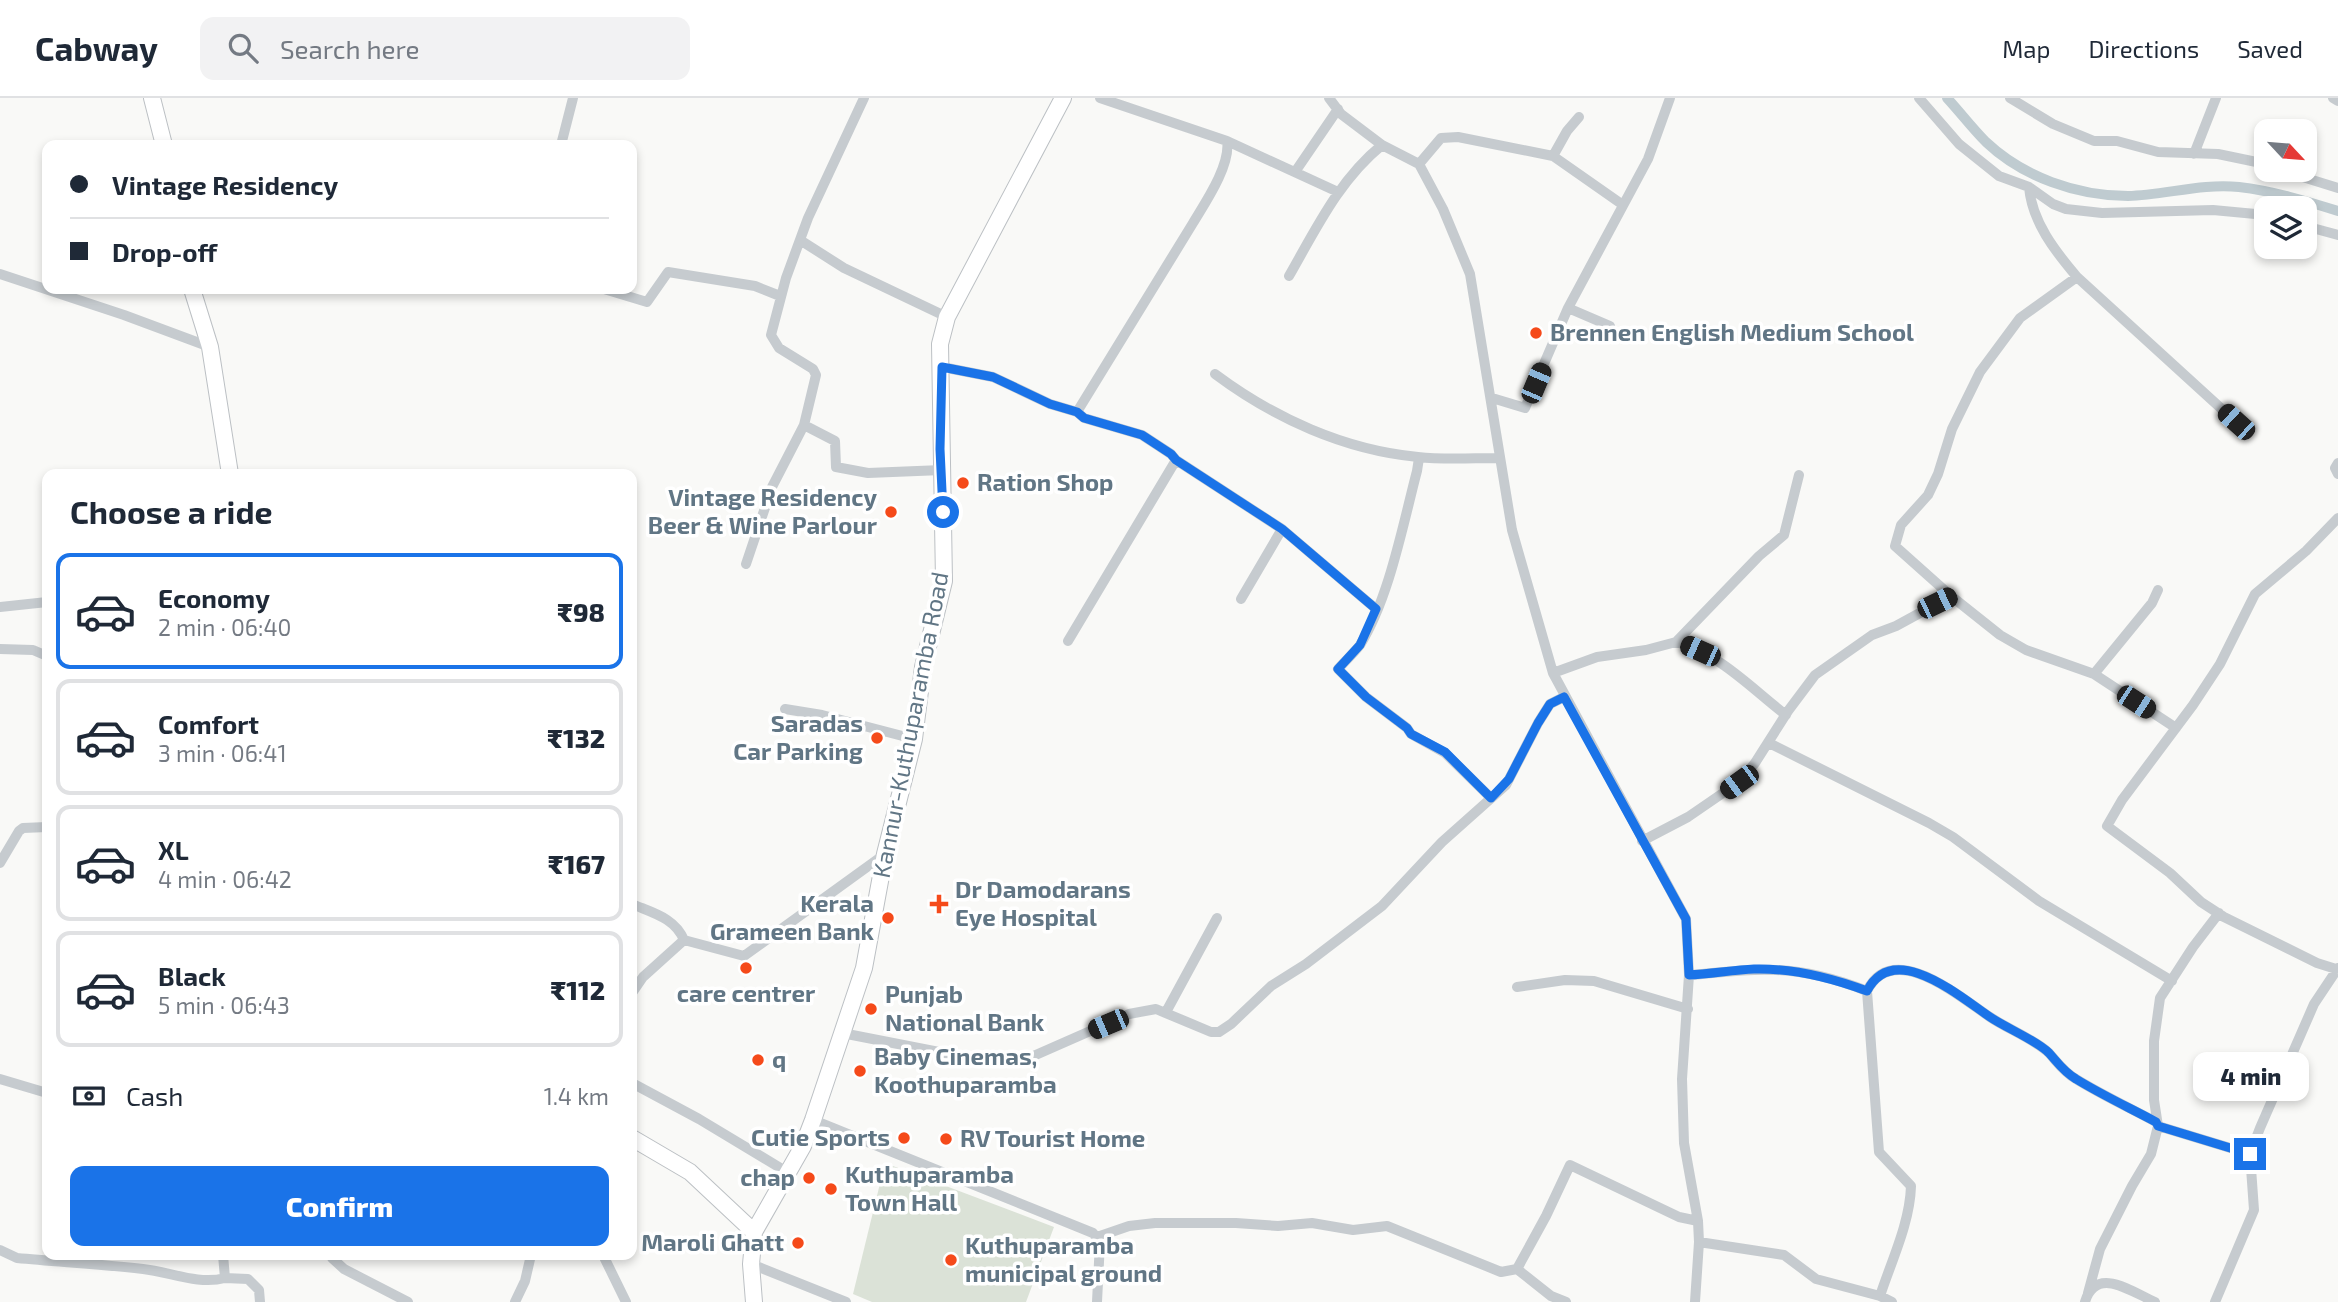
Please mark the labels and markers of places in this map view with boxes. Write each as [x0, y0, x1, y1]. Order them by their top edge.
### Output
place label: Brennen English Medium School [1550, 317, 1914, 346]
marker: Brennen English Medium School [1528, 325, 1544, 341]
place label: Ration Shop [977, 467, 1114, 496]
marker: Ration Shop [955, 475, 971, 491]
place label: Vintage Residency Beer & Wine Parlour [648, 482, 878, 539]
marker: Vintage Residency Beer & Wine Parlour [883, 504, 899, 520]
place label: Saradas Car Parking [733, 708, 863, 765]
marker: Saradas Car Parking [869, 730, 885, 746]
place label: Dr Damodarans Eye Hospital [955, 874, 1131, 931]
place label: Kerala Grameen Bank [710, 888, 875, 945]
marker: Dr Damodarans Eye Hospital [929, 894, 949, 914]
marker: Kerala Grameen Bank [880, 910, 896, 926]
marker: care centrer [738, 960, 754, 976]
place label: care centrer [677, 978, 816, 1007]
place label: Punjab National Bank [885, 979, 1045, 1036]
marker: Punjab National Bank [863, 1001, 879, 1017]
place label: Baby Cinemas, Koothuparamba [874, 1041, 1057, 1098]
place label: q [772, 1044, 786, 1073]
marker: q [750, 1052, 766, 1068]
marker: Baby Cinemas, Koothuparamba [852, 1063, 868, 1079]
place label: Cutie Sports [751, 1122, 890, 1151]
place label: RV Tourist Home [960, 1123, 1145, 1152]
marker: Cutie Sports [896, 1130, 912, 1146]
marker: RV Tourist Home [938, 1131, 954, 1147]
place label: Kuthuparamba Town Hall [845, 1159, 1014, 1216]
place label: chap [740, 1162, 795, 1191]
marker: chap [801, 1170, 817, 1186]
marker: Kuthuparamba Town Hall [823, 1181, 839, 1197]
place label: Maroli Ghatt [641, 1227, 784, 1256]
place label: Kuthuparamba municipal ground [965, 1230, 1162, 1287]
marker: Maroli Ghatt [790, 1235, 806, 1251]
marker: Kuthuparamba municipal ground [943, 1252, 959, 1268]

